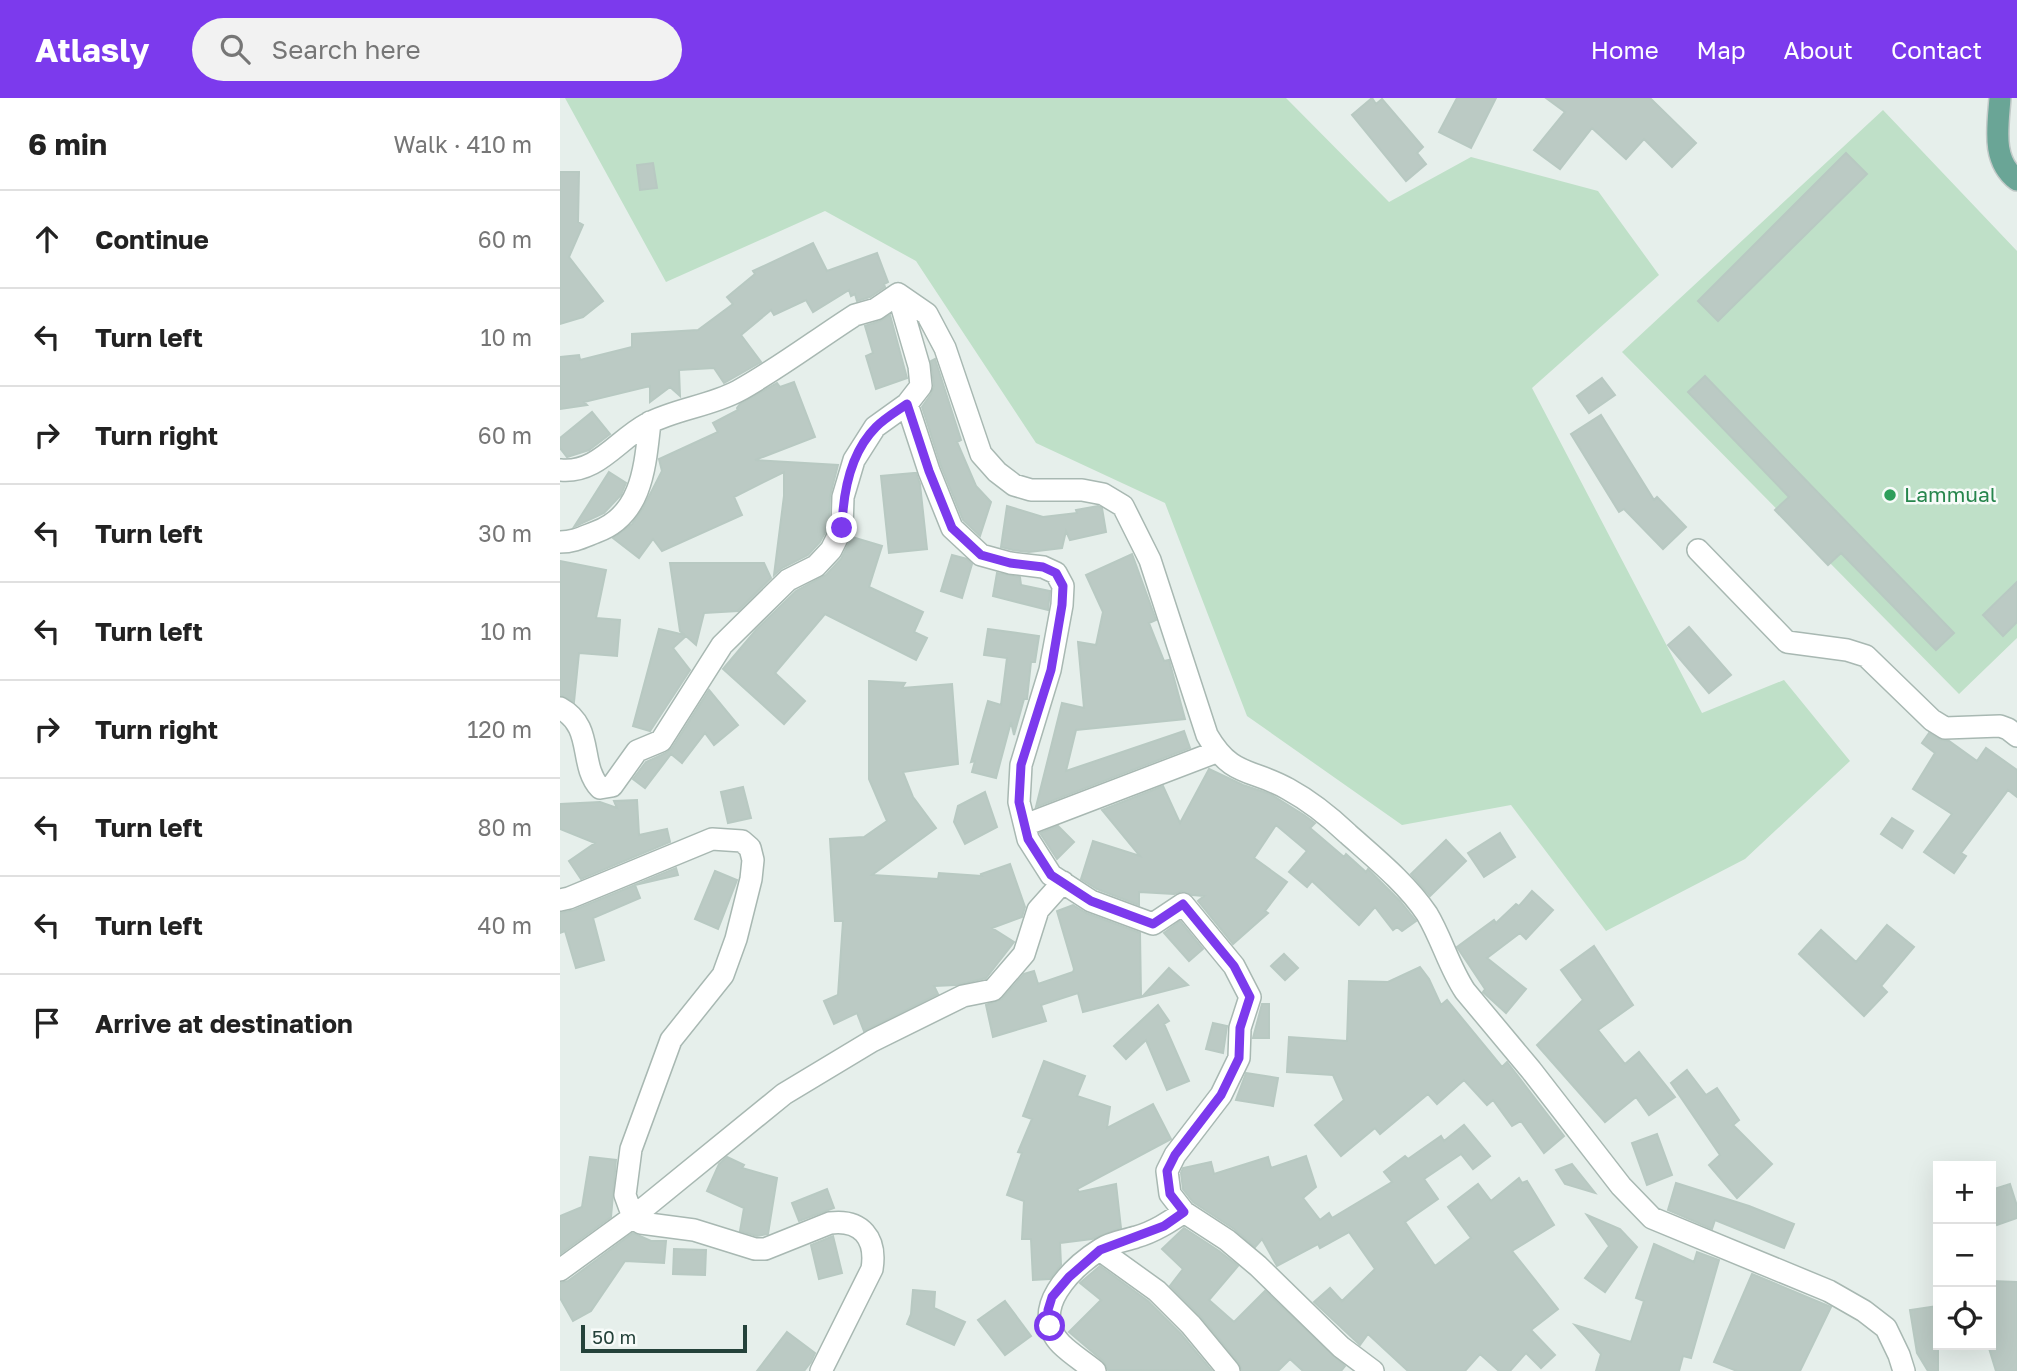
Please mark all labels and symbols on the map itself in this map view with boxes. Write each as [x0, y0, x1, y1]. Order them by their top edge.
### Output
place label: Lammual [1904, 481, 1997, 507]
marker: Lammual [1882, 487, 1898, 503]
route end [826, 512, 857, 543]
route start [1034, 1310, 1065, 1341]
scale bar [581, 1322, 747, 1354]

